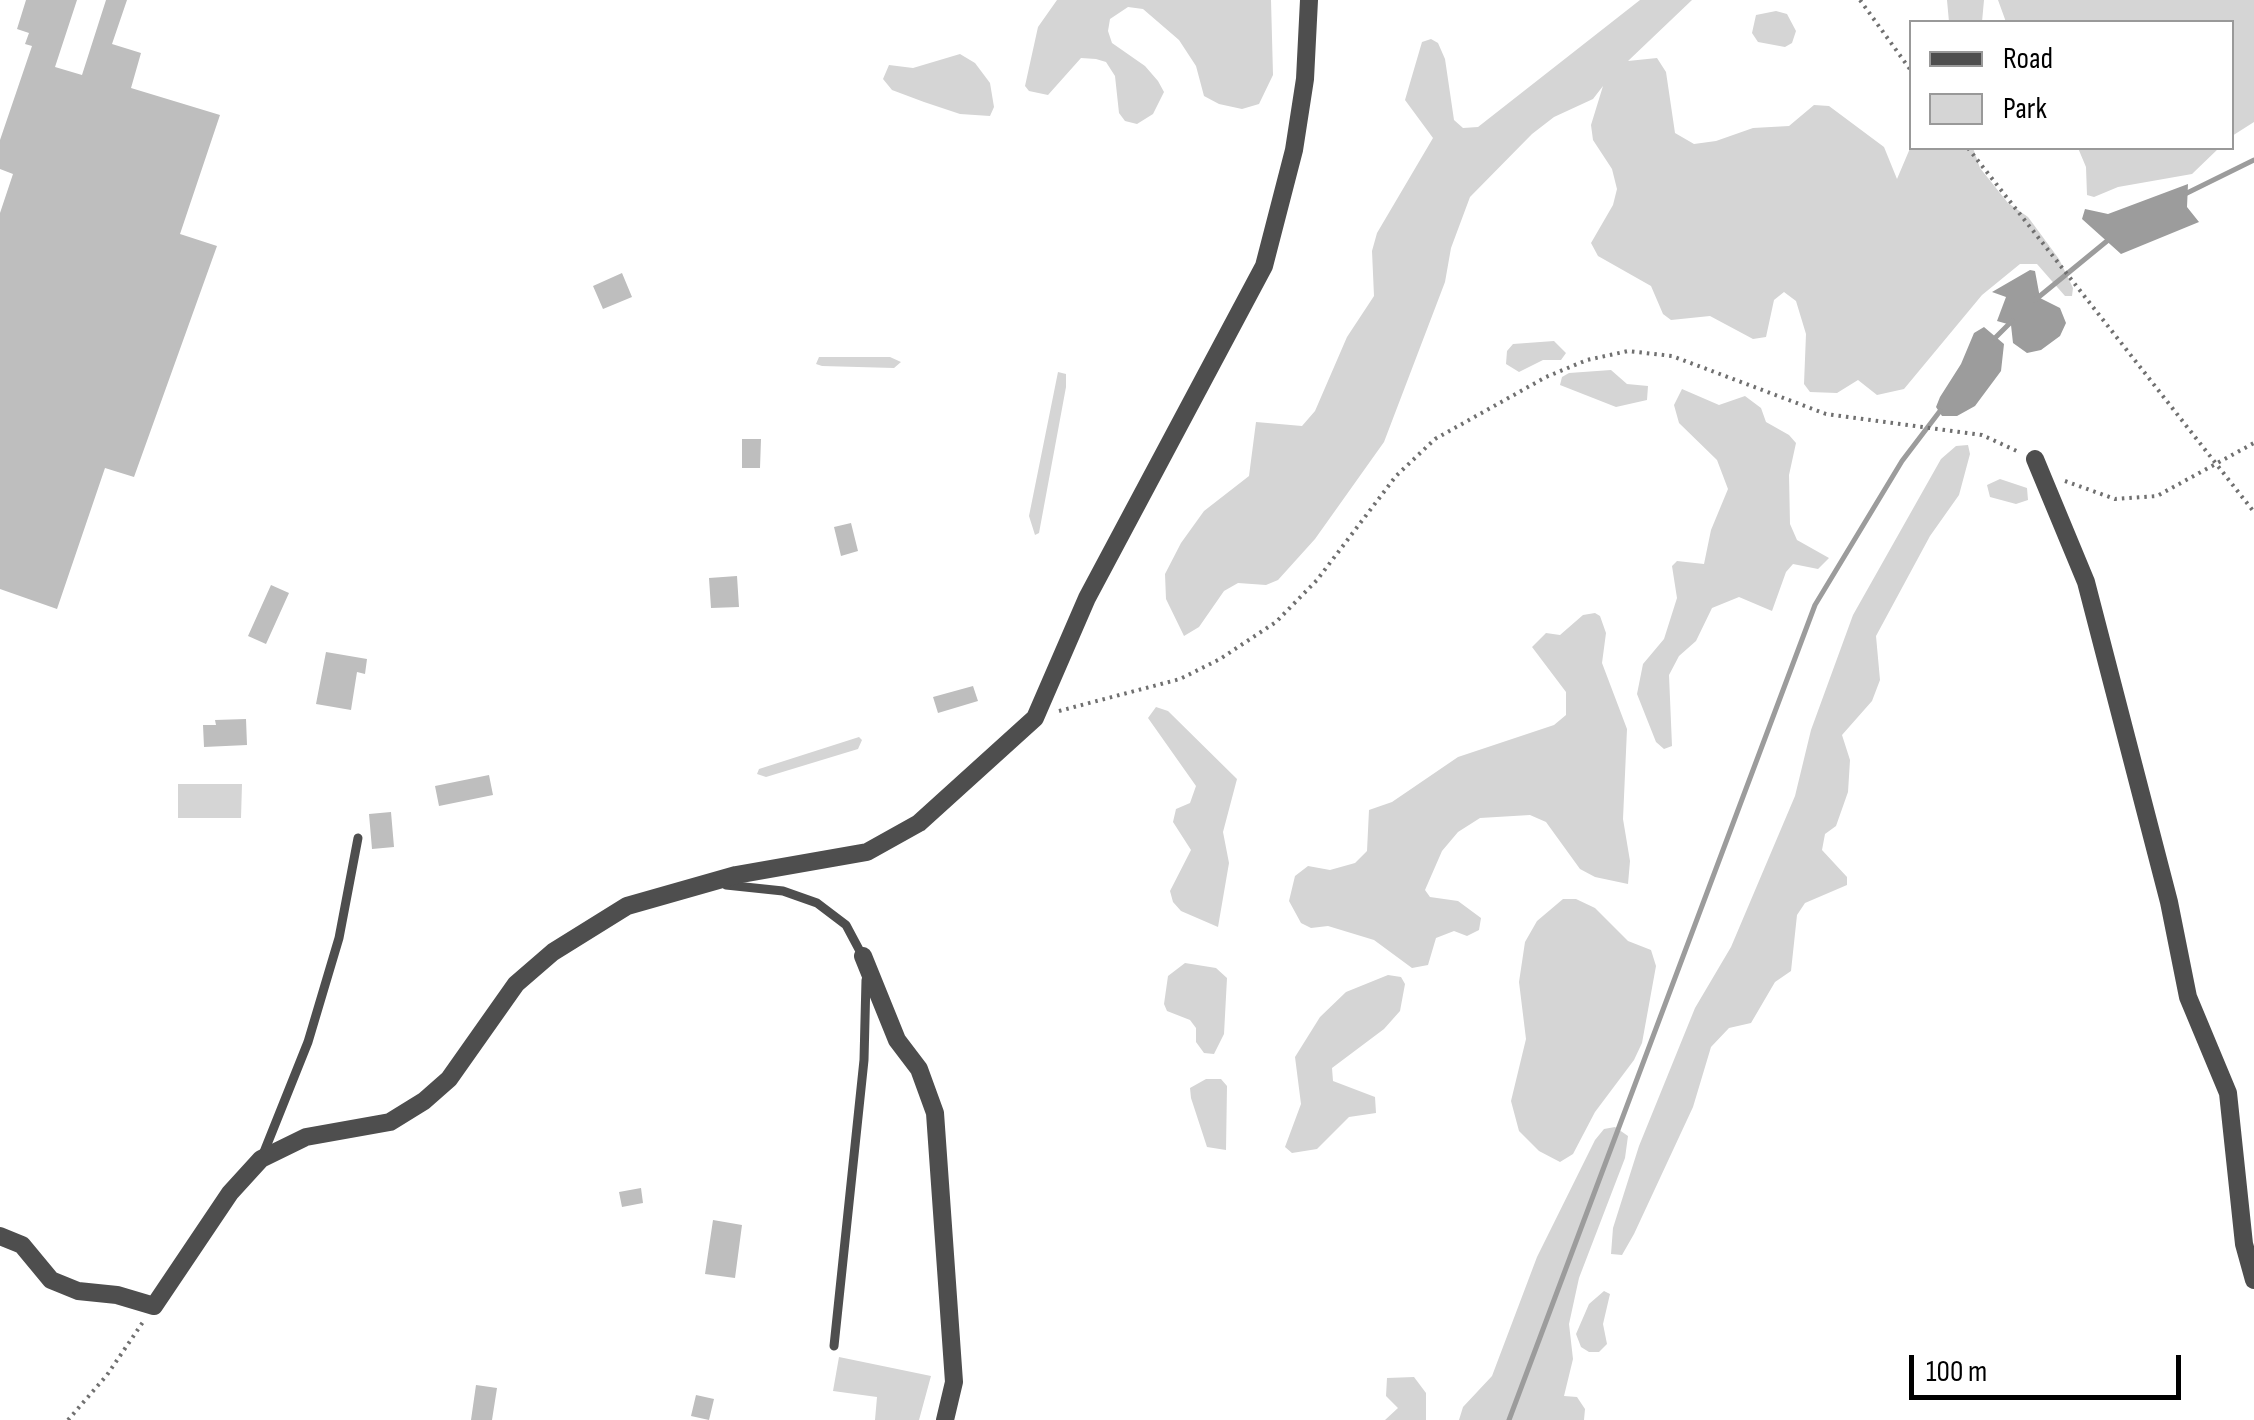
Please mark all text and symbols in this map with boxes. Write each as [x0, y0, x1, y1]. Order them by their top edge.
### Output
legend [1909, 20, 2234, 150]
text: Road [2003, 41, 2053, 77]
text: Park [2003, 91, 2047, 127]
scale bar [1914, 1335, 2186, 1397]
text: 100 m [1926, 1354, 1987, 1390]

